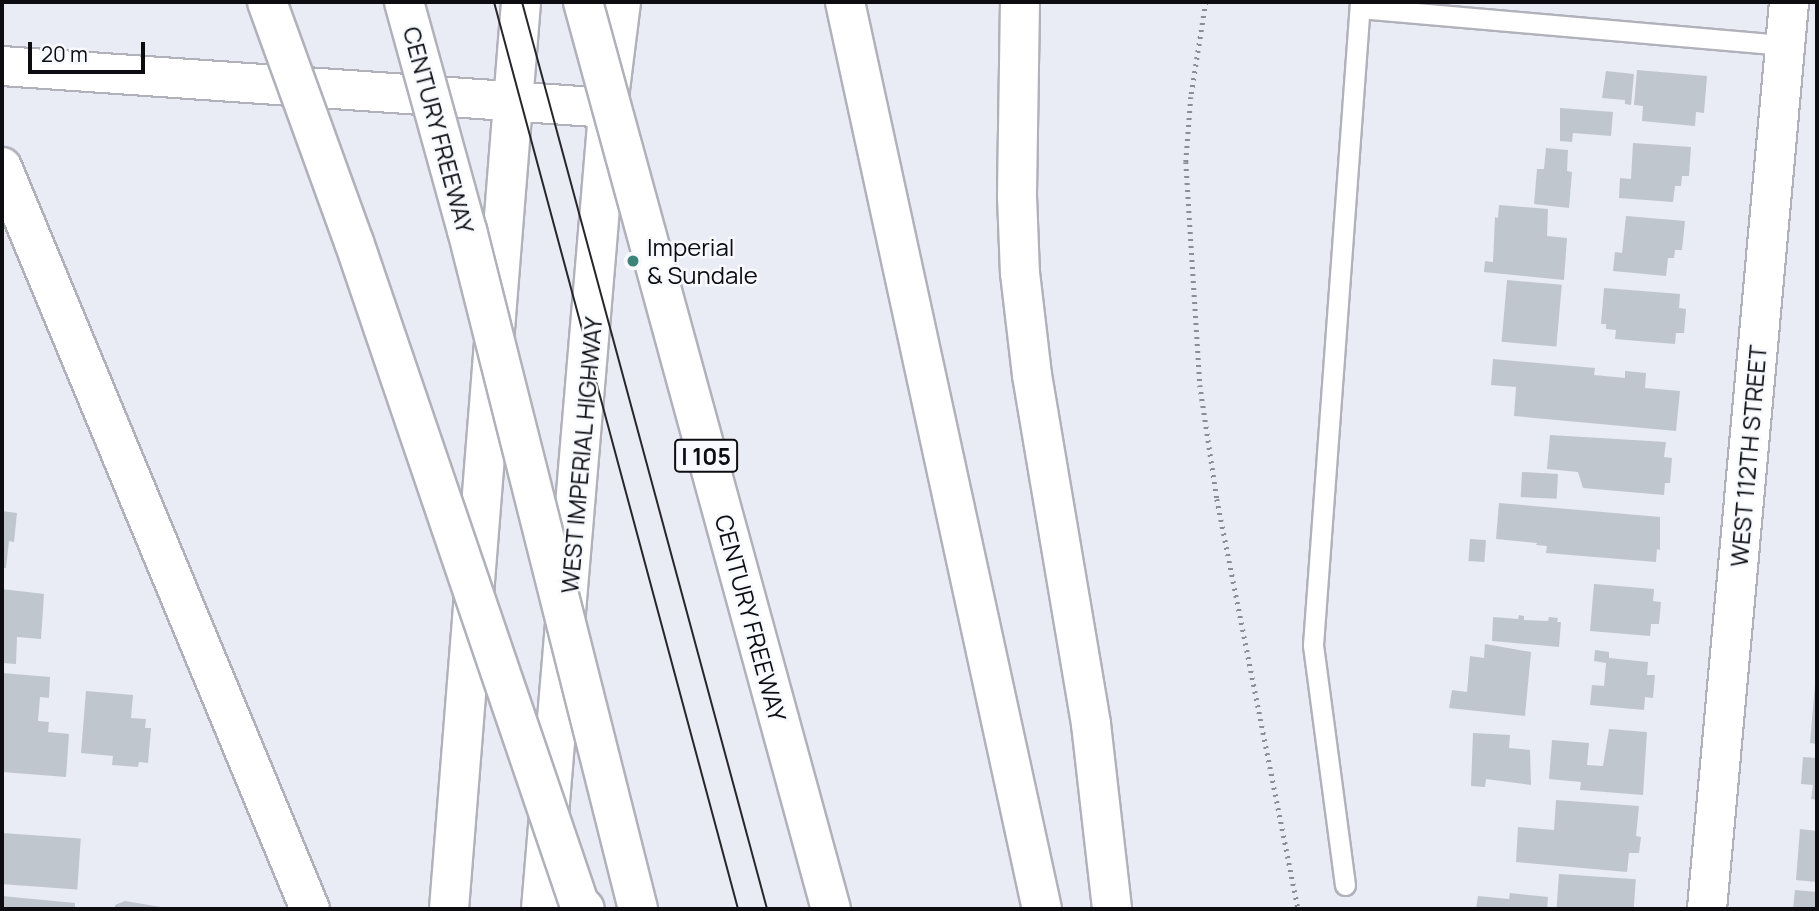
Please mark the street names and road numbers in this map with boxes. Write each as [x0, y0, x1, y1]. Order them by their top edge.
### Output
street label: CENTURY FREEWAY [397, 23, 481, 237]
street label: WEST IMPERIAL HIGHWAY [554, 314, 608, 596]
street label: WEST 112TH STREET [1724, 344, 1772, 568]
road number: I 105 [673, 436, 739, 476]
street label: CENTURY FREEWAY [709, 511, 793, 725]

